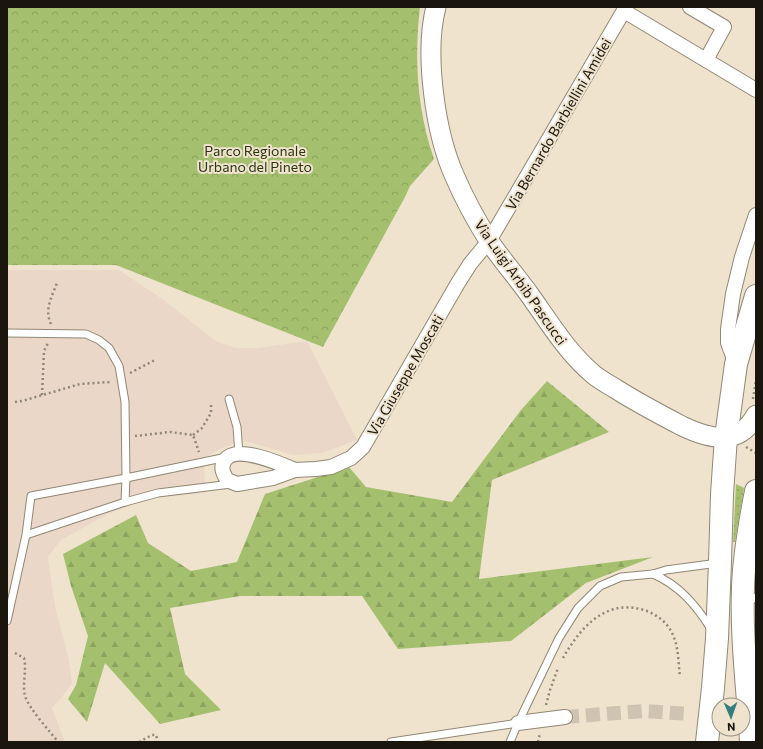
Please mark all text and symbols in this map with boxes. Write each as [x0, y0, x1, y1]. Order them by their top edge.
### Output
street label: Via Bernardo Barbiellini Amidei [502, 35, 614, 213]
park label: Parco Regionale Urbano del Pineto [198, 142, 312, 175]
street label: Via Luigi Arbib Pascucci [471, 216, 571, 348]
street label: Via Giuseppe Moscati [363, 312, 447, 438]
north arrow [711, 697, 751, 737]
text: N [727, 721, 736, 734]

